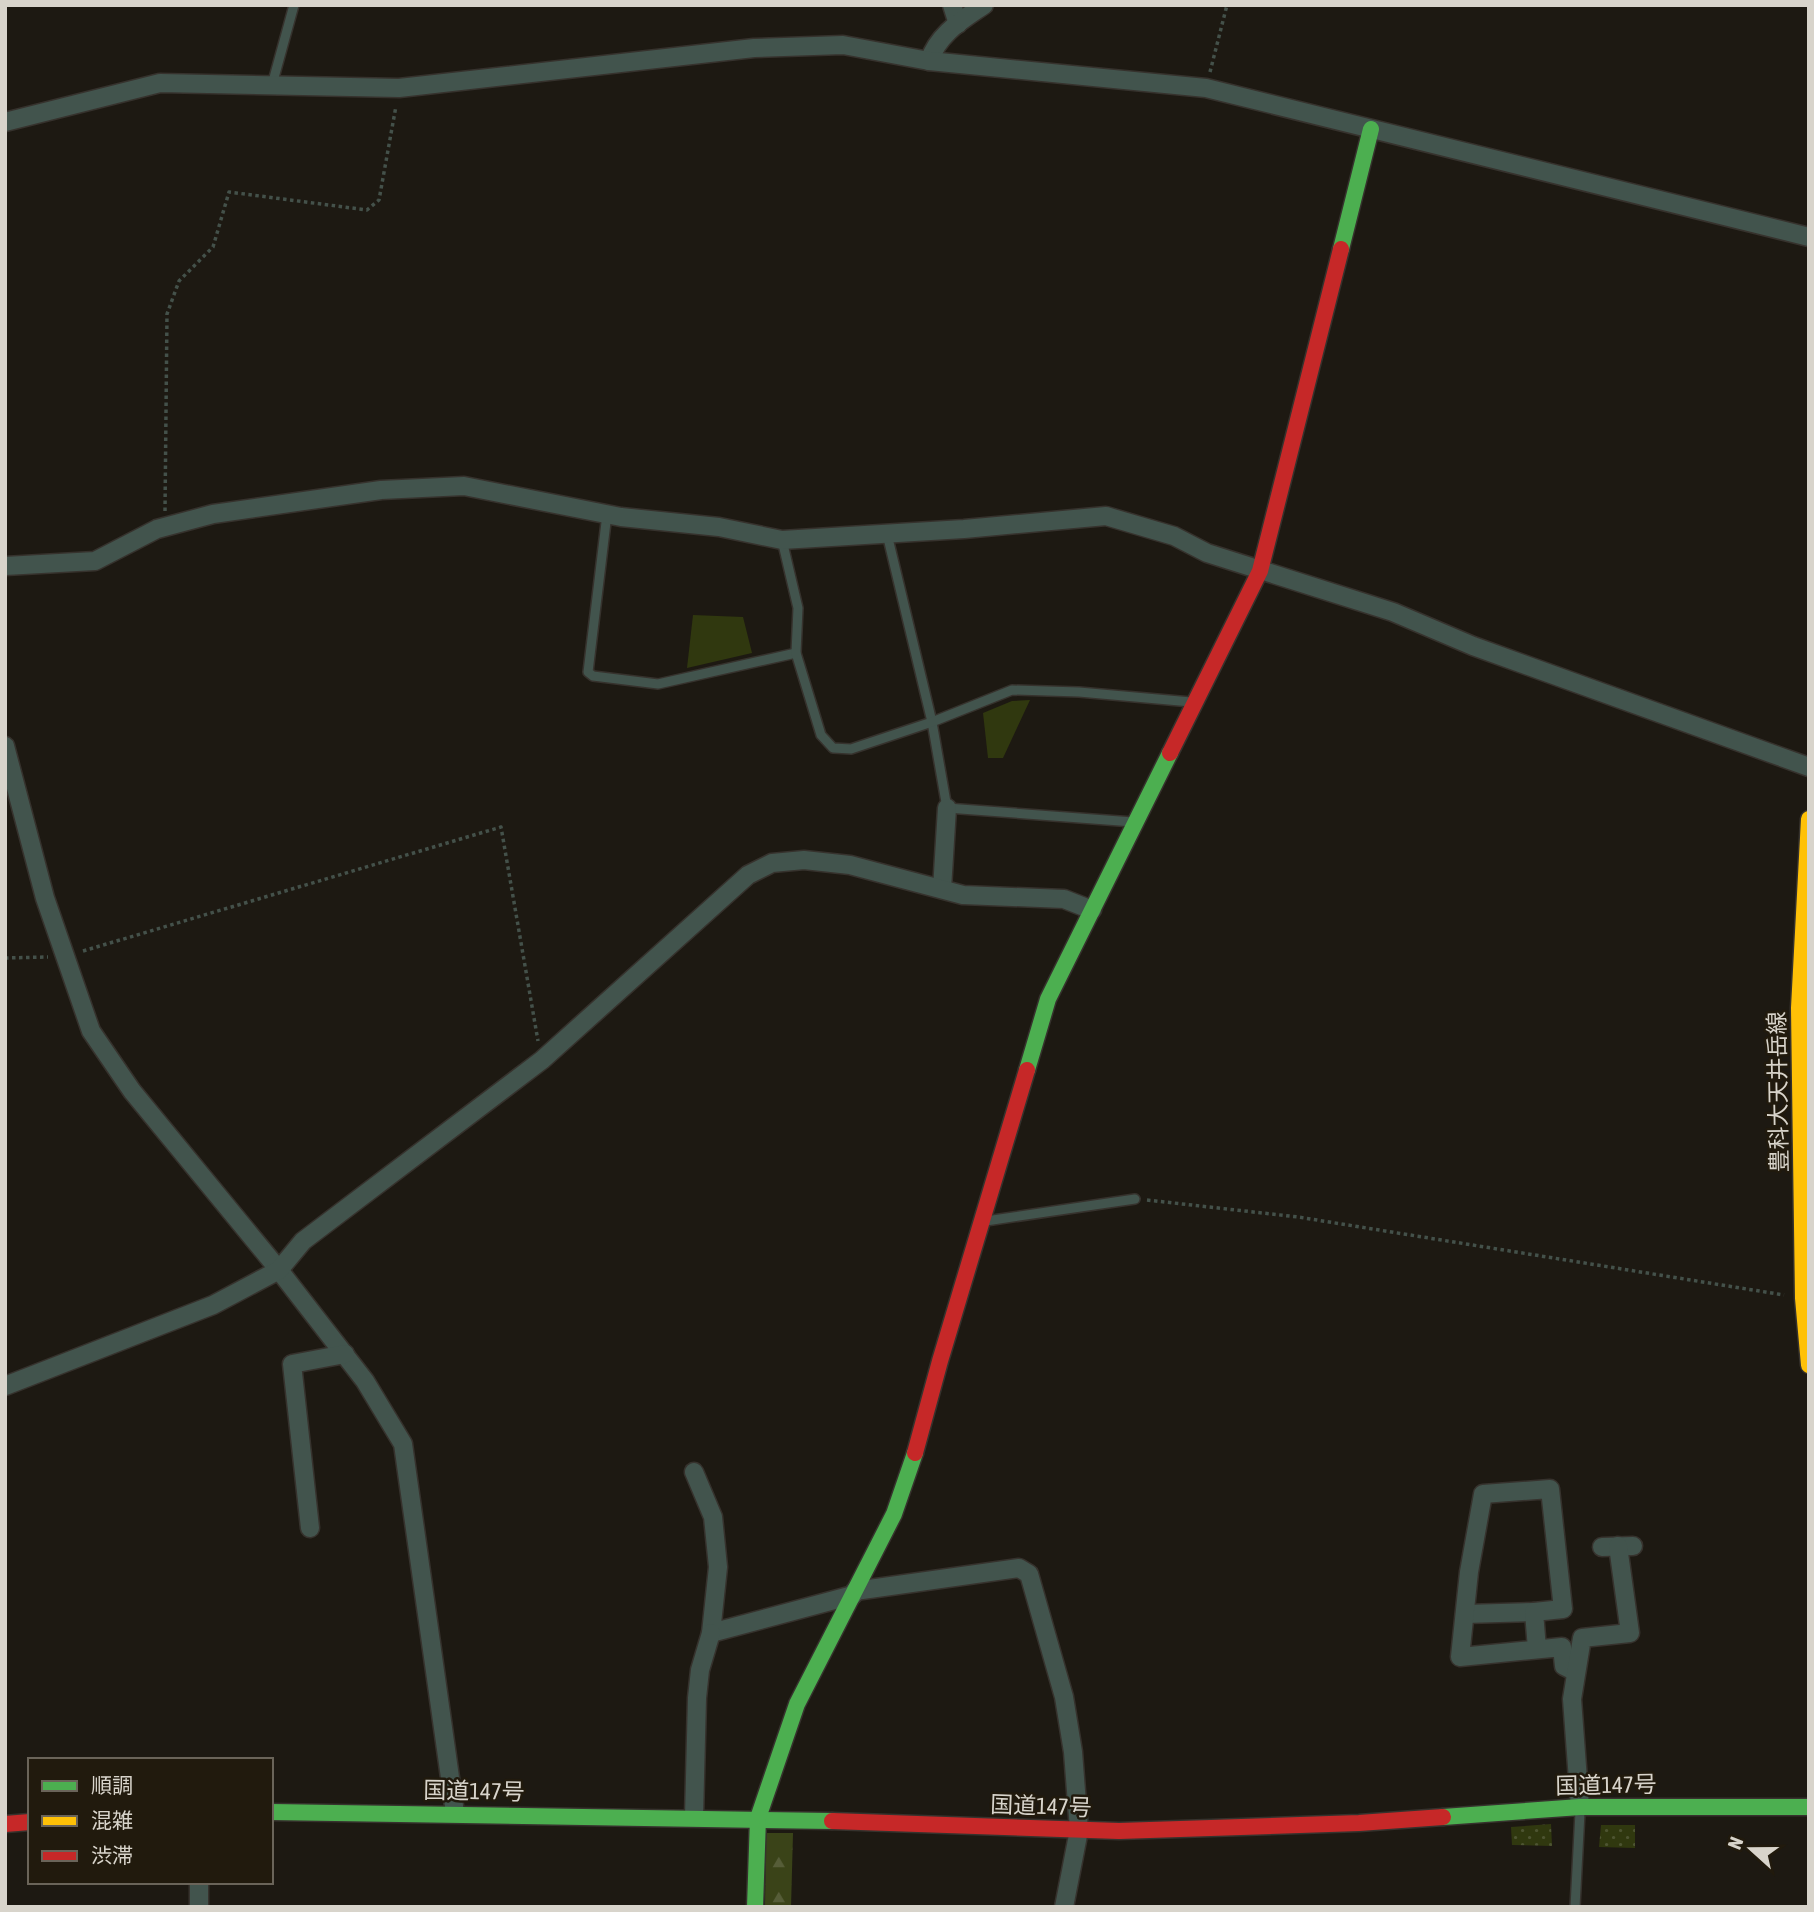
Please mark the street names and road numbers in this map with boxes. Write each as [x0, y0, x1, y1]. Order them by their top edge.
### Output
street label: 豊科大天井岳線 [1764, 1011, 1792, 1173]
street label: 国道147号 [1555, 1771, 1657, 1799]
street label: 国道147号 [423, 1777, 525, 1805]
street label: 国道147号 [990, 1791, 1092, 1821]

